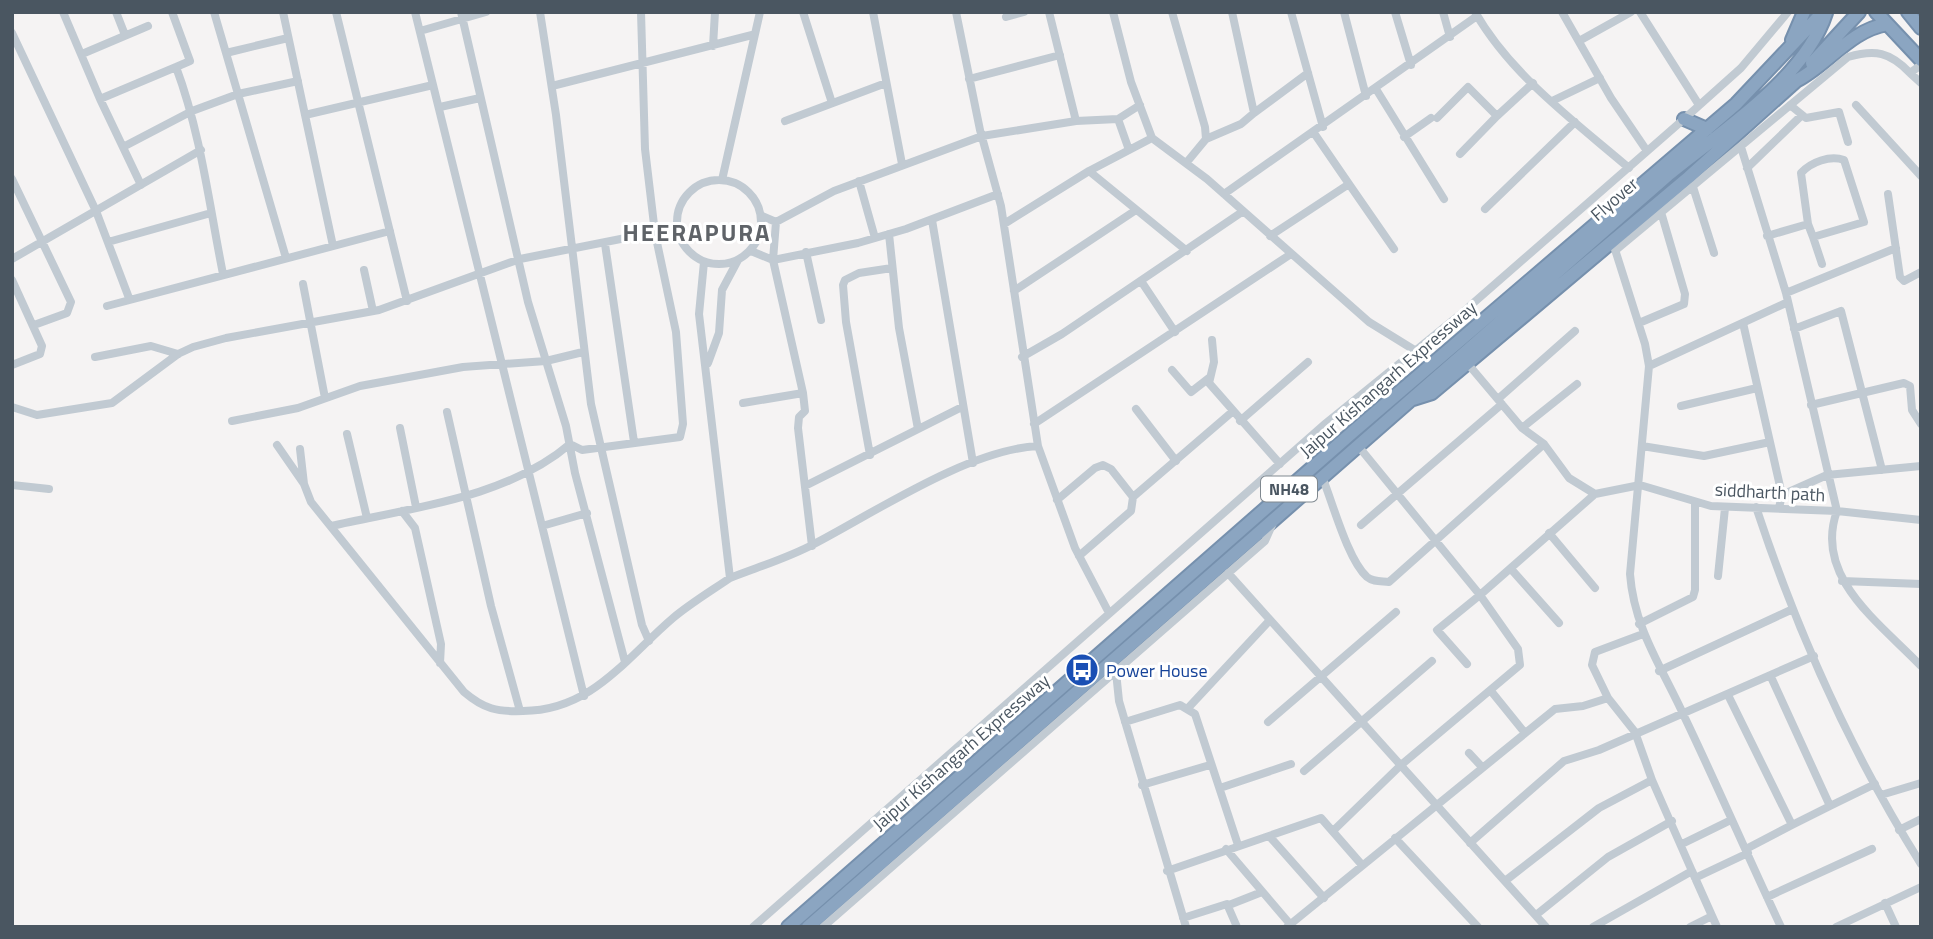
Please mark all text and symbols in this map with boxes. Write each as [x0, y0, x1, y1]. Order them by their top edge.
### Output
street label: Flyover [1584, 171, 1644, 227]
district label: HEERAPURA [623, 214, 771, 250]
street label: Jaipur Kishangarh Expressway [1293, 294, 1483, 464]
road number: NH48 [1261, 476, 1317, 502]
street label: siddharth path [1714, 476, 1826, 508]
bus stop icon: Power House [1063, 651, 1101, 689]
place label: Power House [1106, 657, 1208, 684]
street label: Jaipur Kishangarh Expressway [866, 667, 1056, 837]

